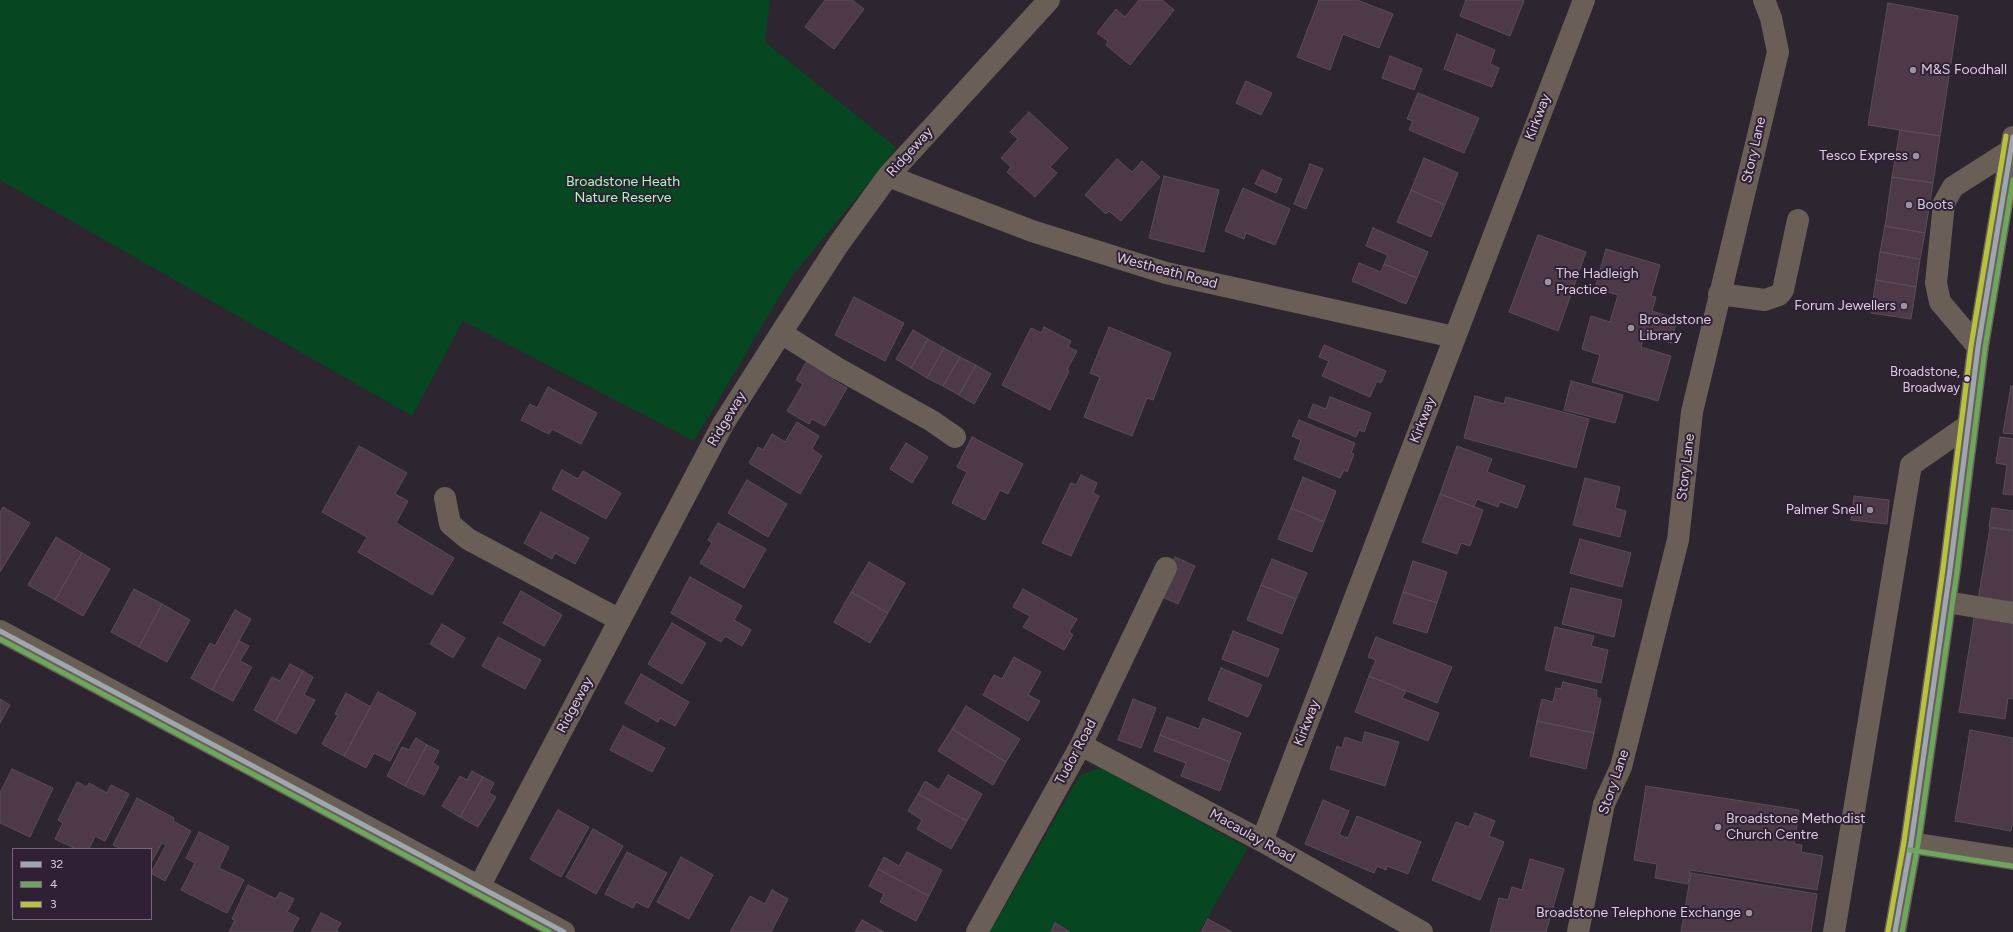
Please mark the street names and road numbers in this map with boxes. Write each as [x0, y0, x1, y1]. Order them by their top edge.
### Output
street label: Kirkway [1521, 91, 1555, 143]
street label: Story Lane [1738, 115, 1770, 185]
street label: Ridgeway [883, 124, 937, 180]
street label: Westheath Road [1115, 249, 1219, 293]
street label: Ridgeway [704, 388, 750, 450]
street label: Kirkway [1406, 394, 1440, 446]
street label: Story Lane [1674, 433, 1698, 501]
street label: Ridgeway [553, 674, 597, 736]
street label: Kirkway [1290, 697, 1324, 749]
street label: Tudor Road [1052, 716, 1100, 788]
street label: Story Lane [1595, 747, 1633, 817]
street label: Macaulay Road [1207, 806, 1297, 866]

